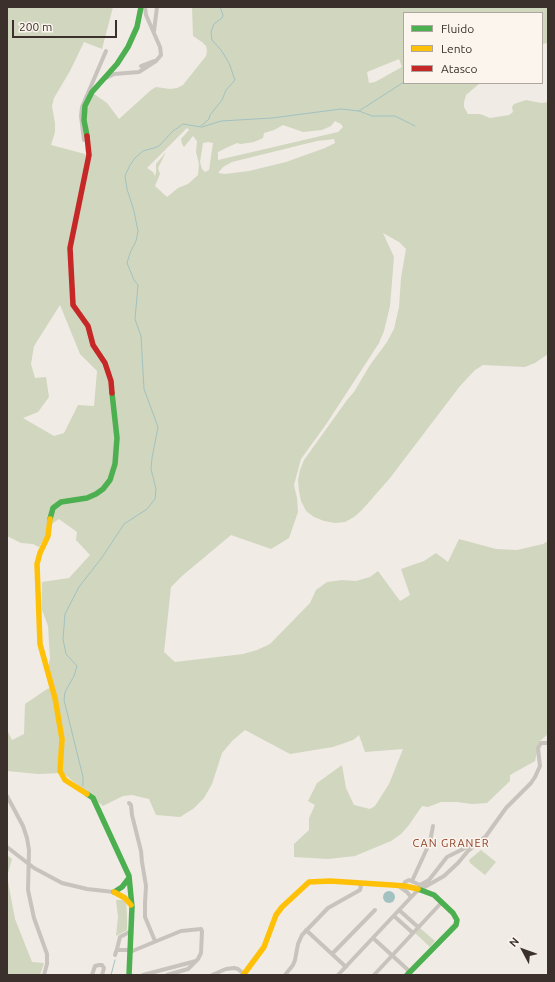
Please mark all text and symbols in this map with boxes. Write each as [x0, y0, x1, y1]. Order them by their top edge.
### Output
scale bar [14, 12, 119, 38]
legend [403, 12, 543, 84]
text: 200 m [19, 20, 52, 33]
text: Fluido [441, 22, 474, 35]
text: Lento [441, 42, 472, 55]
text: Atasco [441, 62, 477, 75]
district label: CAN GRANER [412, 836, 490, 850]
north arrow [503, 930, 543, 970]
text: N [507, 935, 521, 949]

